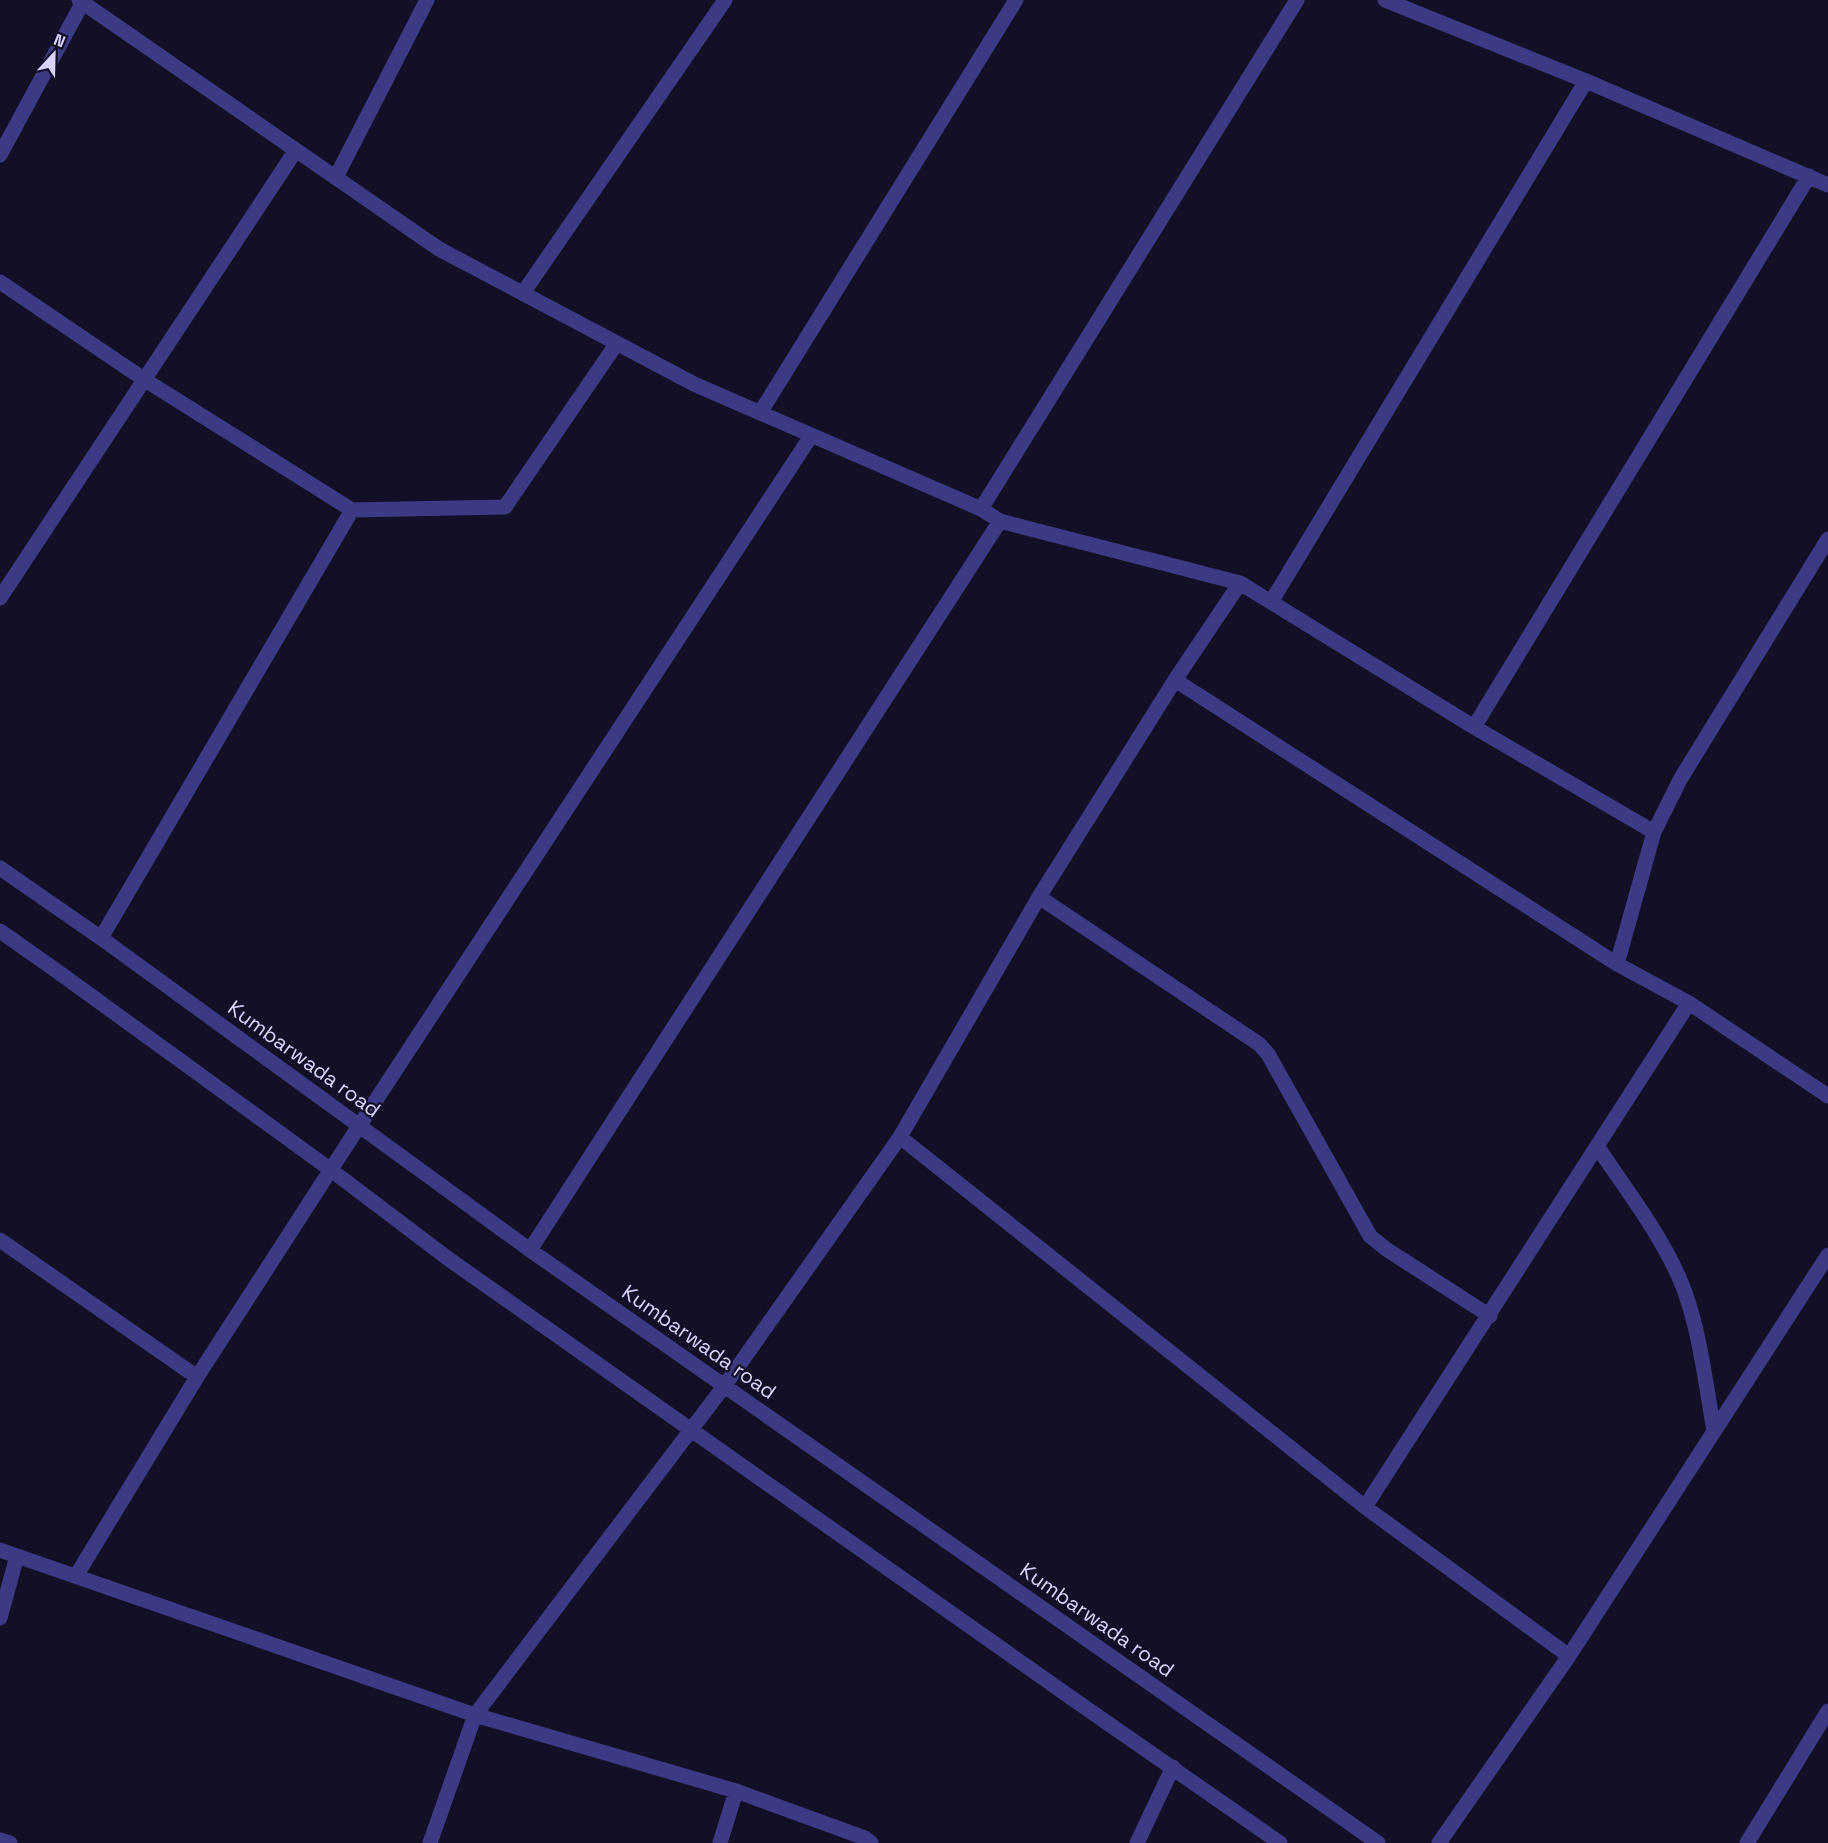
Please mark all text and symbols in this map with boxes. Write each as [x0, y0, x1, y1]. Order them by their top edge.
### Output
north arrow [24, 24, 84, 84]
text: N [51, 29, 68, 52]
street label: Kumbarwada road [223, 994, 386, 1123]
street label: Kumbarwada road [617, 1278, 782, 1405]
street label: Kumbarwada road [1015, 1556, 1180, 1683]

